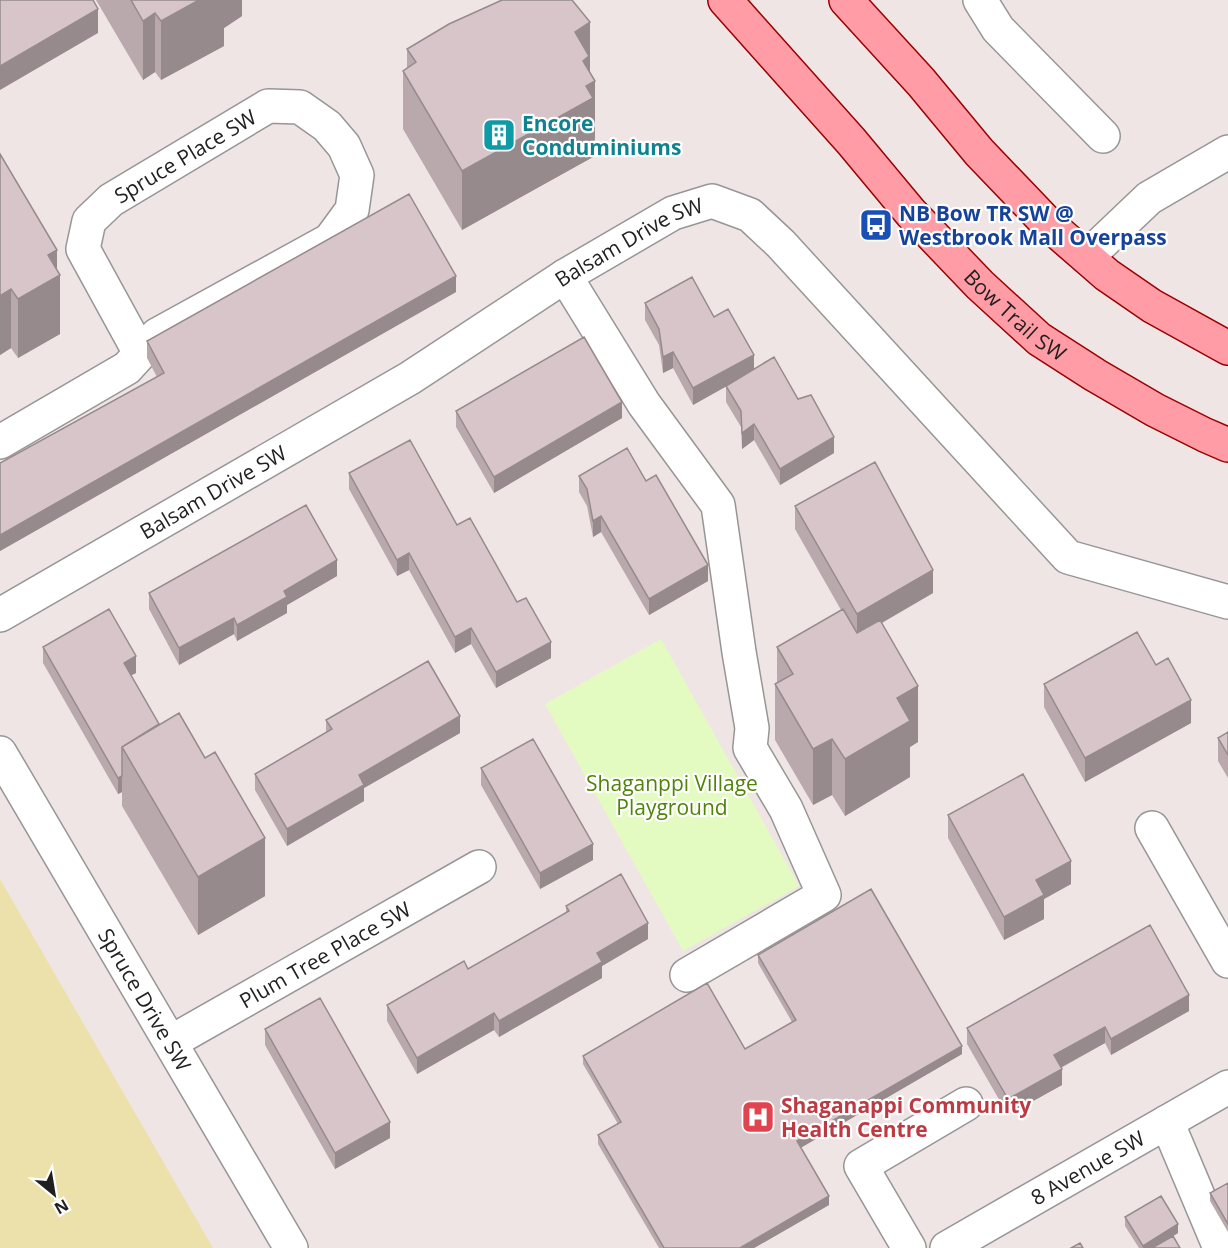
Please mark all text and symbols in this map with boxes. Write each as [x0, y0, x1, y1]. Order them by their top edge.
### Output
street label: Spruce Place SW [109, 102, 262, 209]
place label: Encore Conduminiums [522, 109, 681, 161]
building icon: Encore Conduminiums [481, 117, 517, 153]
street label: Balsam Drive SW [549, 191, 707, 293]
place label: NB Bow TR SW @ Westbrook Mall Overpass [899, 199, 1167, 251]
bus stop icon: NB Bow TR SW @ Westbrook Mall Overpass [858, 207, 894, 243]
street label: Bow Trail SW [958, 263, 1072, 367]
street label: Balsam Drive SW [135, 438, 292, 545]
park label: Shaganppi Village Playground [586, 769, 758, 821]
street label: Plum Tree Place SW [234, 894, 416, 1014]
street label: Spruce Drive SW [92, 923, 198, 1077]
place label: Shaganappi Community Health Centre [781, 1091, 1031, 1143]
hospital icon: Shaganappi Community Health Centre [740, 1099, 776, 1135]
street label: 8 Avenue SW [1025, 1123, 1150, 1211]
north arrow [24, 1164, 84, 1224]
text: N [50, 1194, 73, 1220]

